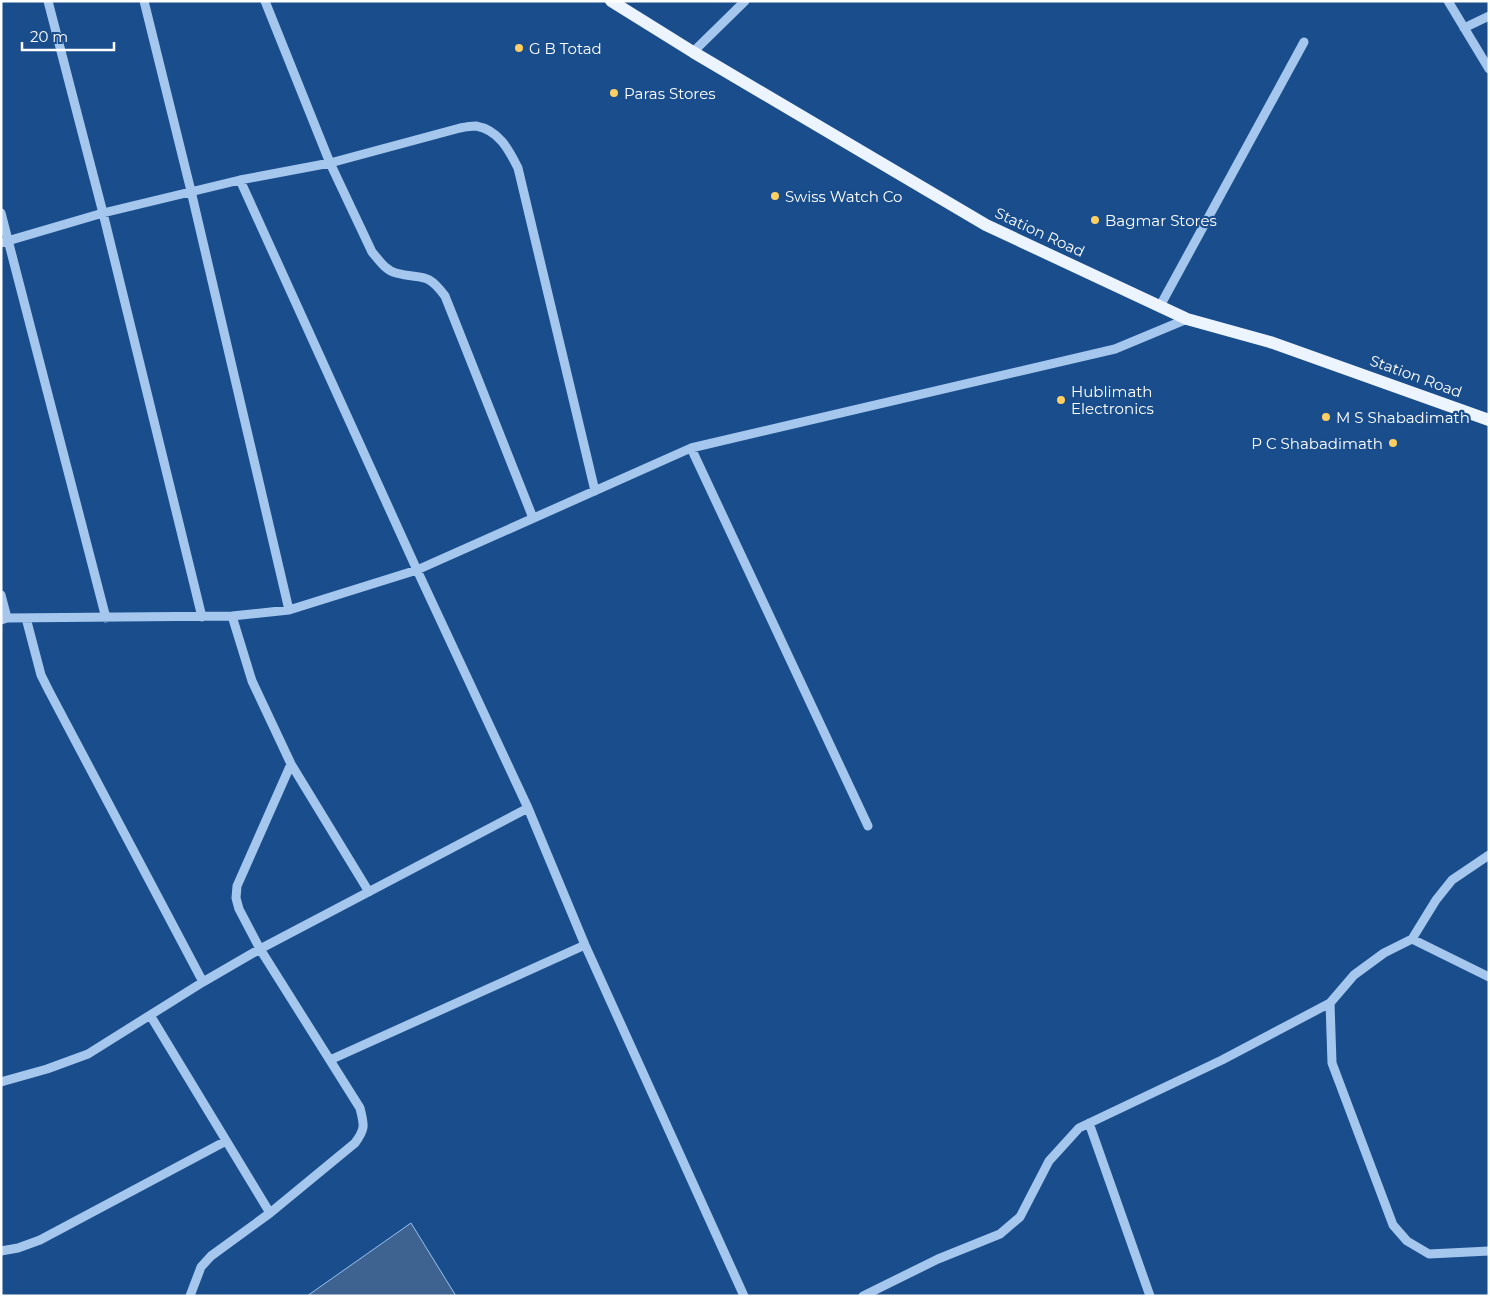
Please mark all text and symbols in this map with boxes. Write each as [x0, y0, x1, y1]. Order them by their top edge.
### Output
scale bar [22, 20, 115, 52]
text: 20 m [30, 27, 68, 46]
place label: G B Totad [529, 39, 602, 58]
marker: G B Totad [513, 42, 525, 54]
place label: Paras Stores [624, 84, 716, 103]
marker: Paras Stores [608, 87, 620, 99]
place label: Swiss Watch Co [785, 187, 902, 206]
marker: Swiss Watch Co [769, 190, 781, 202]
street label: Station Road [992, 203, 1088, 261]
place label: Bagmar Stores [1105, 211, 1217, 230]
marker: Bagmar Stores [1089, 214, 1101, 226]
street label: Station Road [1367, 351, 1465, 401]
place label: Hublimath Electronics [1071, 382, 1154, 418]
marker: Hublimath Electronics [1055, 394, 1067, 406]
place label: M S Shabadimath [1336, 408, 1470, 427]
marker: M S Shabadimath [1320, 411, 1332, 423]
place label: P C Shabadimath [1251, 434, 1383, 453]
marker: P C Shabadimath [1387, 437, 1399, 449]

